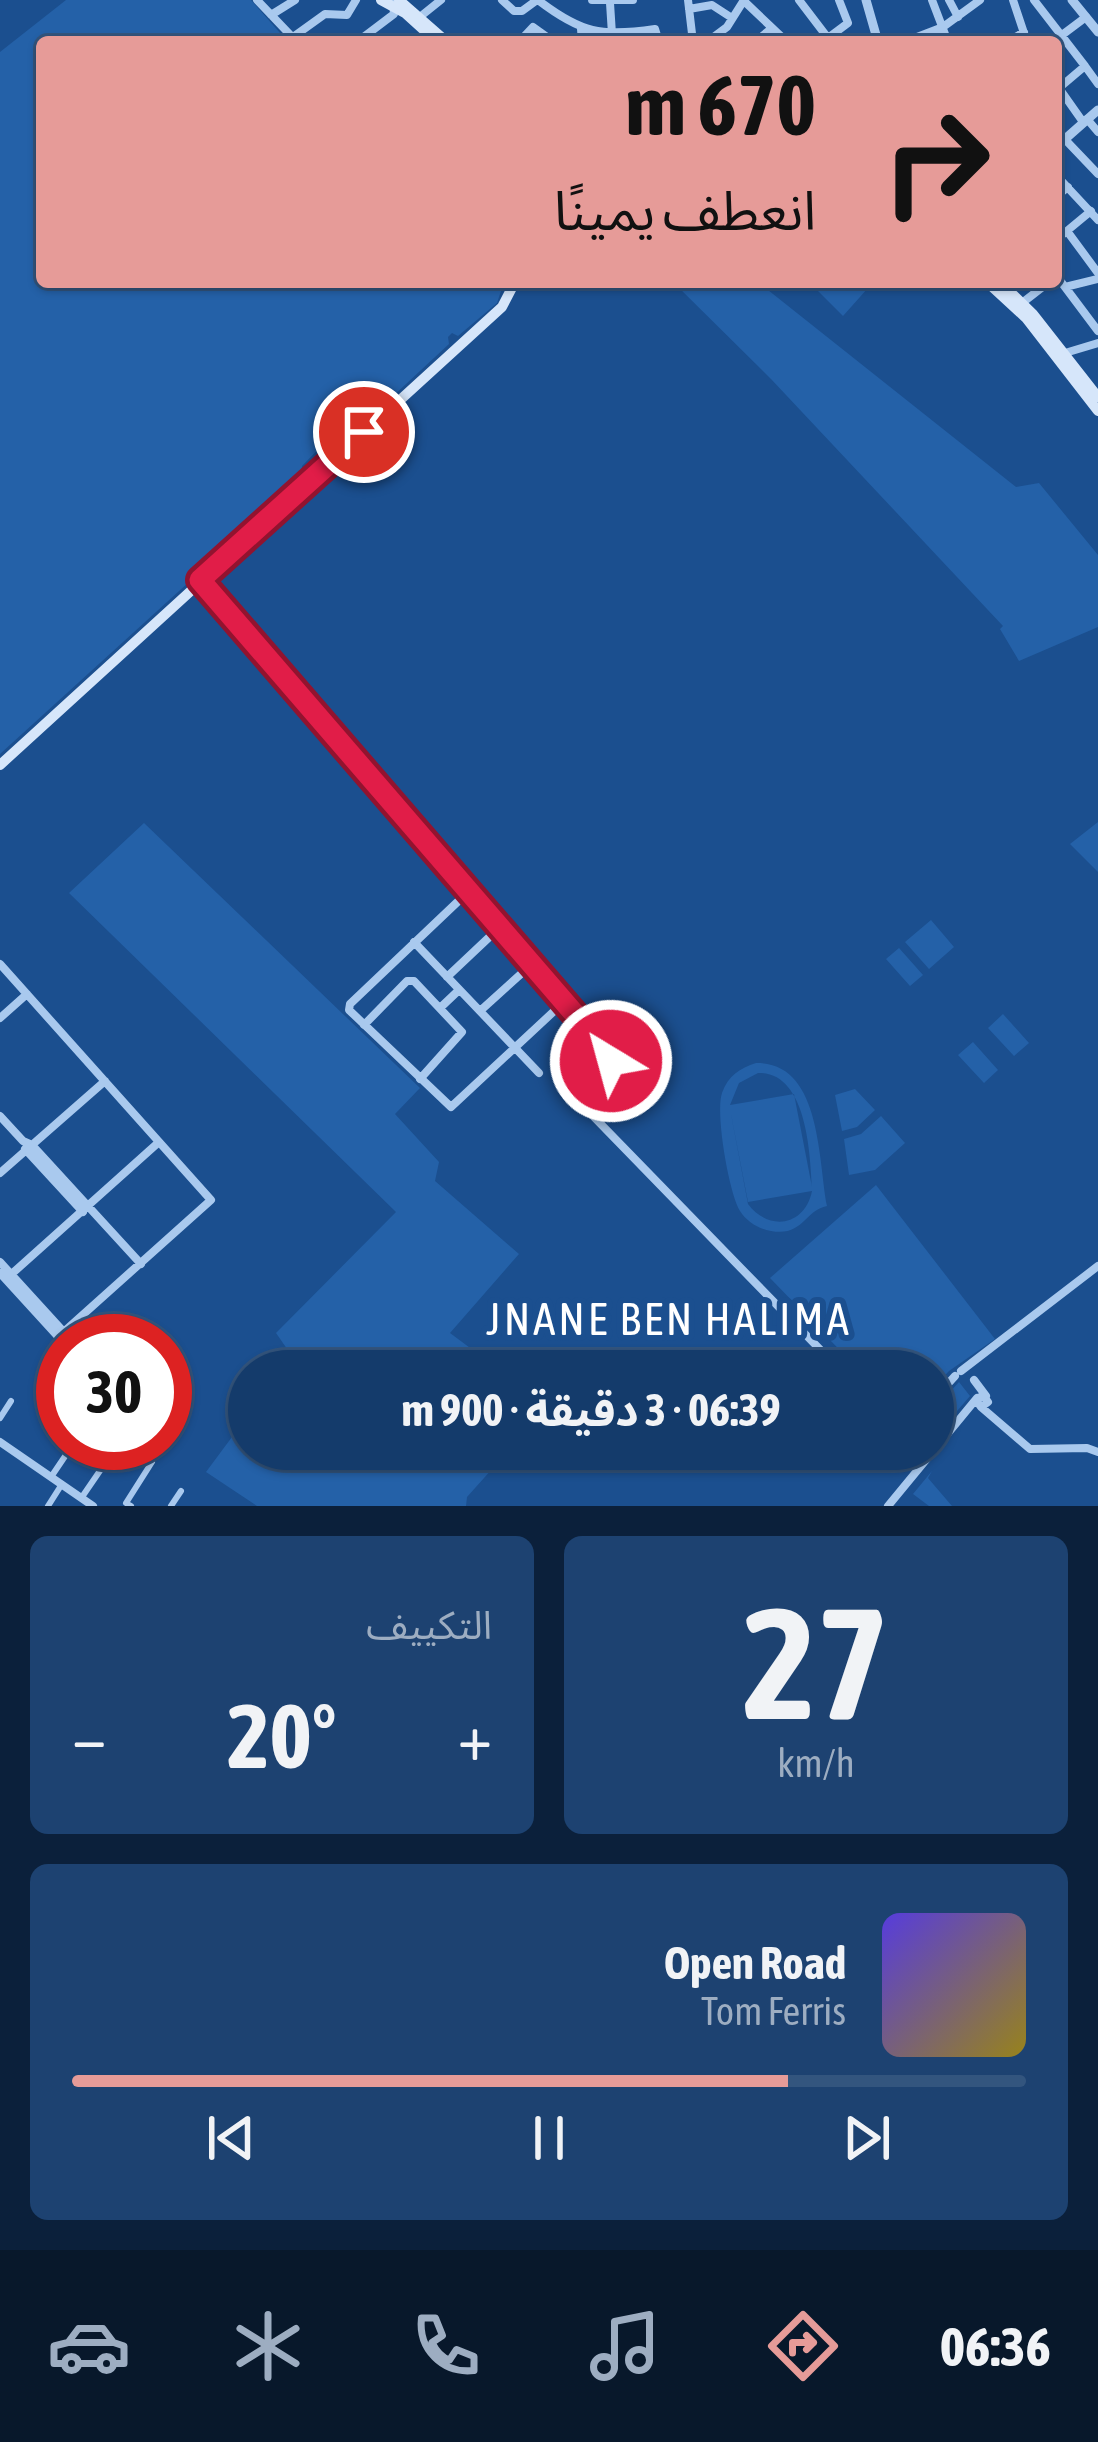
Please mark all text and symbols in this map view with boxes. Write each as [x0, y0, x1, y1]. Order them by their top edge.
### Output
text: 670 m [626, 57, 816, 153]
icon: right [858, 84, 1014, 240]
text: انعطف يمينًا [554, 180, 816, 241]
pin [313, 381, 415, 483]
icon: arrive [331, 399, 397, 465]
position arrow [548, 998, 674, 1124]
district label: JNANE BEN HALIMA [486, 1293, 852, 1345]
speed limit sign: 30 [36, 1314, 192, 1470]
text: 06:39 · 3 دقيقة · 900 m [401, 1384, 781, 1436]
text: 27 [743, 1573, 889, 1752]
text: التكييف [366, 1603, 492, 1647]
text: 20° [227, 1684, 337, 1787]
text: − [72, 1698, 106, 1774]
text: + [458, 1698, 492, 1774]
text: km/h [777, 1741, 855, 1785]
text: Open Road [664, 1937, 846, 1989]
text: Tom Ferris [701, 1989, 846, 2033]
icon: previous [198, 2105, 264, 2171]
icon: pause [516, 2105, 582, 2171]
icon: next [834, 2105, 900, 2171]
icon: car [47, 2304, 131, 2388]
icon: climate [226, 2304, 310, 2388]
icon: phone [404, 2304, 488, 2388]
icon: music [583, 2304, 667, 2388]
icon: directions [761, 2304, 845, 2388]
text: 06:36 [940, 2316, 1051, 2377]

